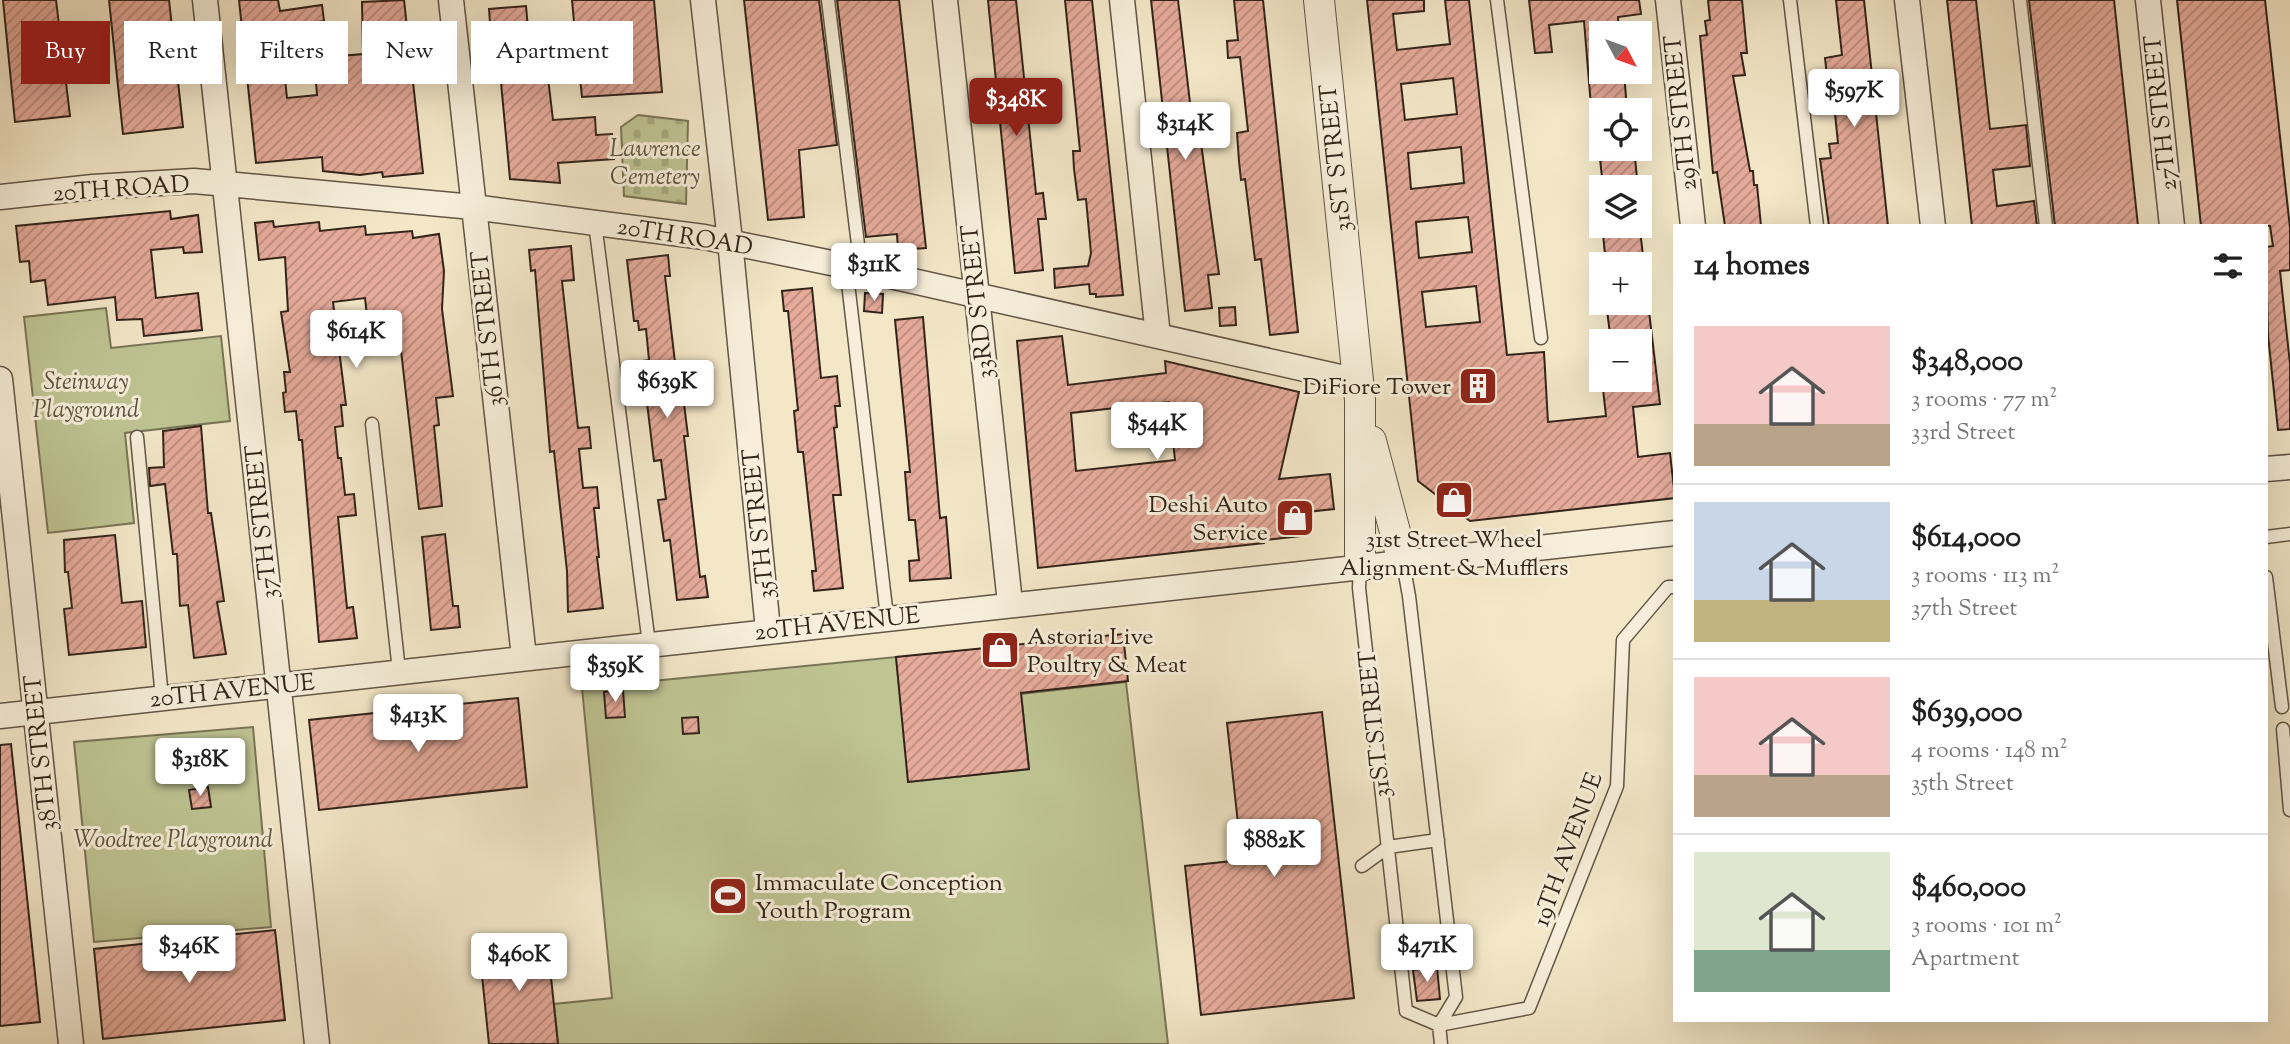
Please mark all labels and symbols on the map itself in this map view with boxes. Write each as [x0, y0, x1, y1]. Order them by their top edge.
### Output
north arrow [1589, 21, 1652, 84]
street label: 29TH STREET [1657, 33, 1707, 192]
street label: 27TH STREET [2137, 33, 2187, 192]
pin: $597K [1805, 69, 1903, 129]
pin: $348K [967, 78, 1065, 138]
street label: 31ST STREET [1312, 82, 1362, 233]
pin: $314K [1136, 102, 1234, 162]
park label: Lawrence Cemetery [609, 133, 701, 195]
street label: 20TH ROAD [52, 168, 191, 212]
street label: 20TH ROAD [614, 210, 755, 265]
street label: 33RD STREET [954, 223, 1004, 381]
pin: $311K [825, 244, 923, 303]
street label: 36TH STREET [464, 249, 514, 408]
pin: $614K [307, 310, 405, 370]
pin: $639K [618, 360, 716, 420]
building icon: DiFiore Tower [1457, 365, 1499, 407]
park label: Steinway Playground [33, 366, 139, 428]
place label: DiFiore Tower [1302, 371, 1451, 405]
pin: $544K [1108, 402, 1206, 462]
street label: 37TH STREET [238, 443, 288, 601]
street label: 35TH STREET [735, 447, 785, 601]
shop icon: 31st Street Wheel Alignment & Mufflers [1433, 479, 1475, 521]
place label: Deshi Auto Service [1149, 489, 1268, 551]
shop icon: Deshi Auto Service [1274, 497, 1316, 539]
place label: 31st Street Wheel Alignment & Mufflers [1339, 524, 1569, 586]
street label: 20TH AVENUE [753, 599, 922, 651]
place label: Astoria Live Poultry & Meat [1027, 621, 1187, 683]
shop icon: Astoria Live Poultry & Meat [979, 629, 1021, 671]
pin: $359K [566, 644, 664, 704]
street label: 31ST STREET [1351, 648, 1401, 799]
street label: 20TH AVENUE [148, 666, 317, 718]
street label: 38TH STREET [17, 673, 67, 833]
pin: $413K [369, 694, 467, 754]
pin: $318K [151, 738, 249, 798]
street label: 19TH AVENUE [1525, 767, 1613, 931]
pin: $882K [1225, 820, 1323, 879]
park label: Woodtree Playground [73, 824, 273, 858]
place label: Immaculate Conception Youth Program [755, 867, 1003, 929]
sports icon: Immaculate Conception Youth Program [707, 875, 749, 917]
pin: $471K [1378, 925, 1476, 984]
pin: $346K [140, 926, 238, 985]
pin: $460K [470, 934, 568, 993]

